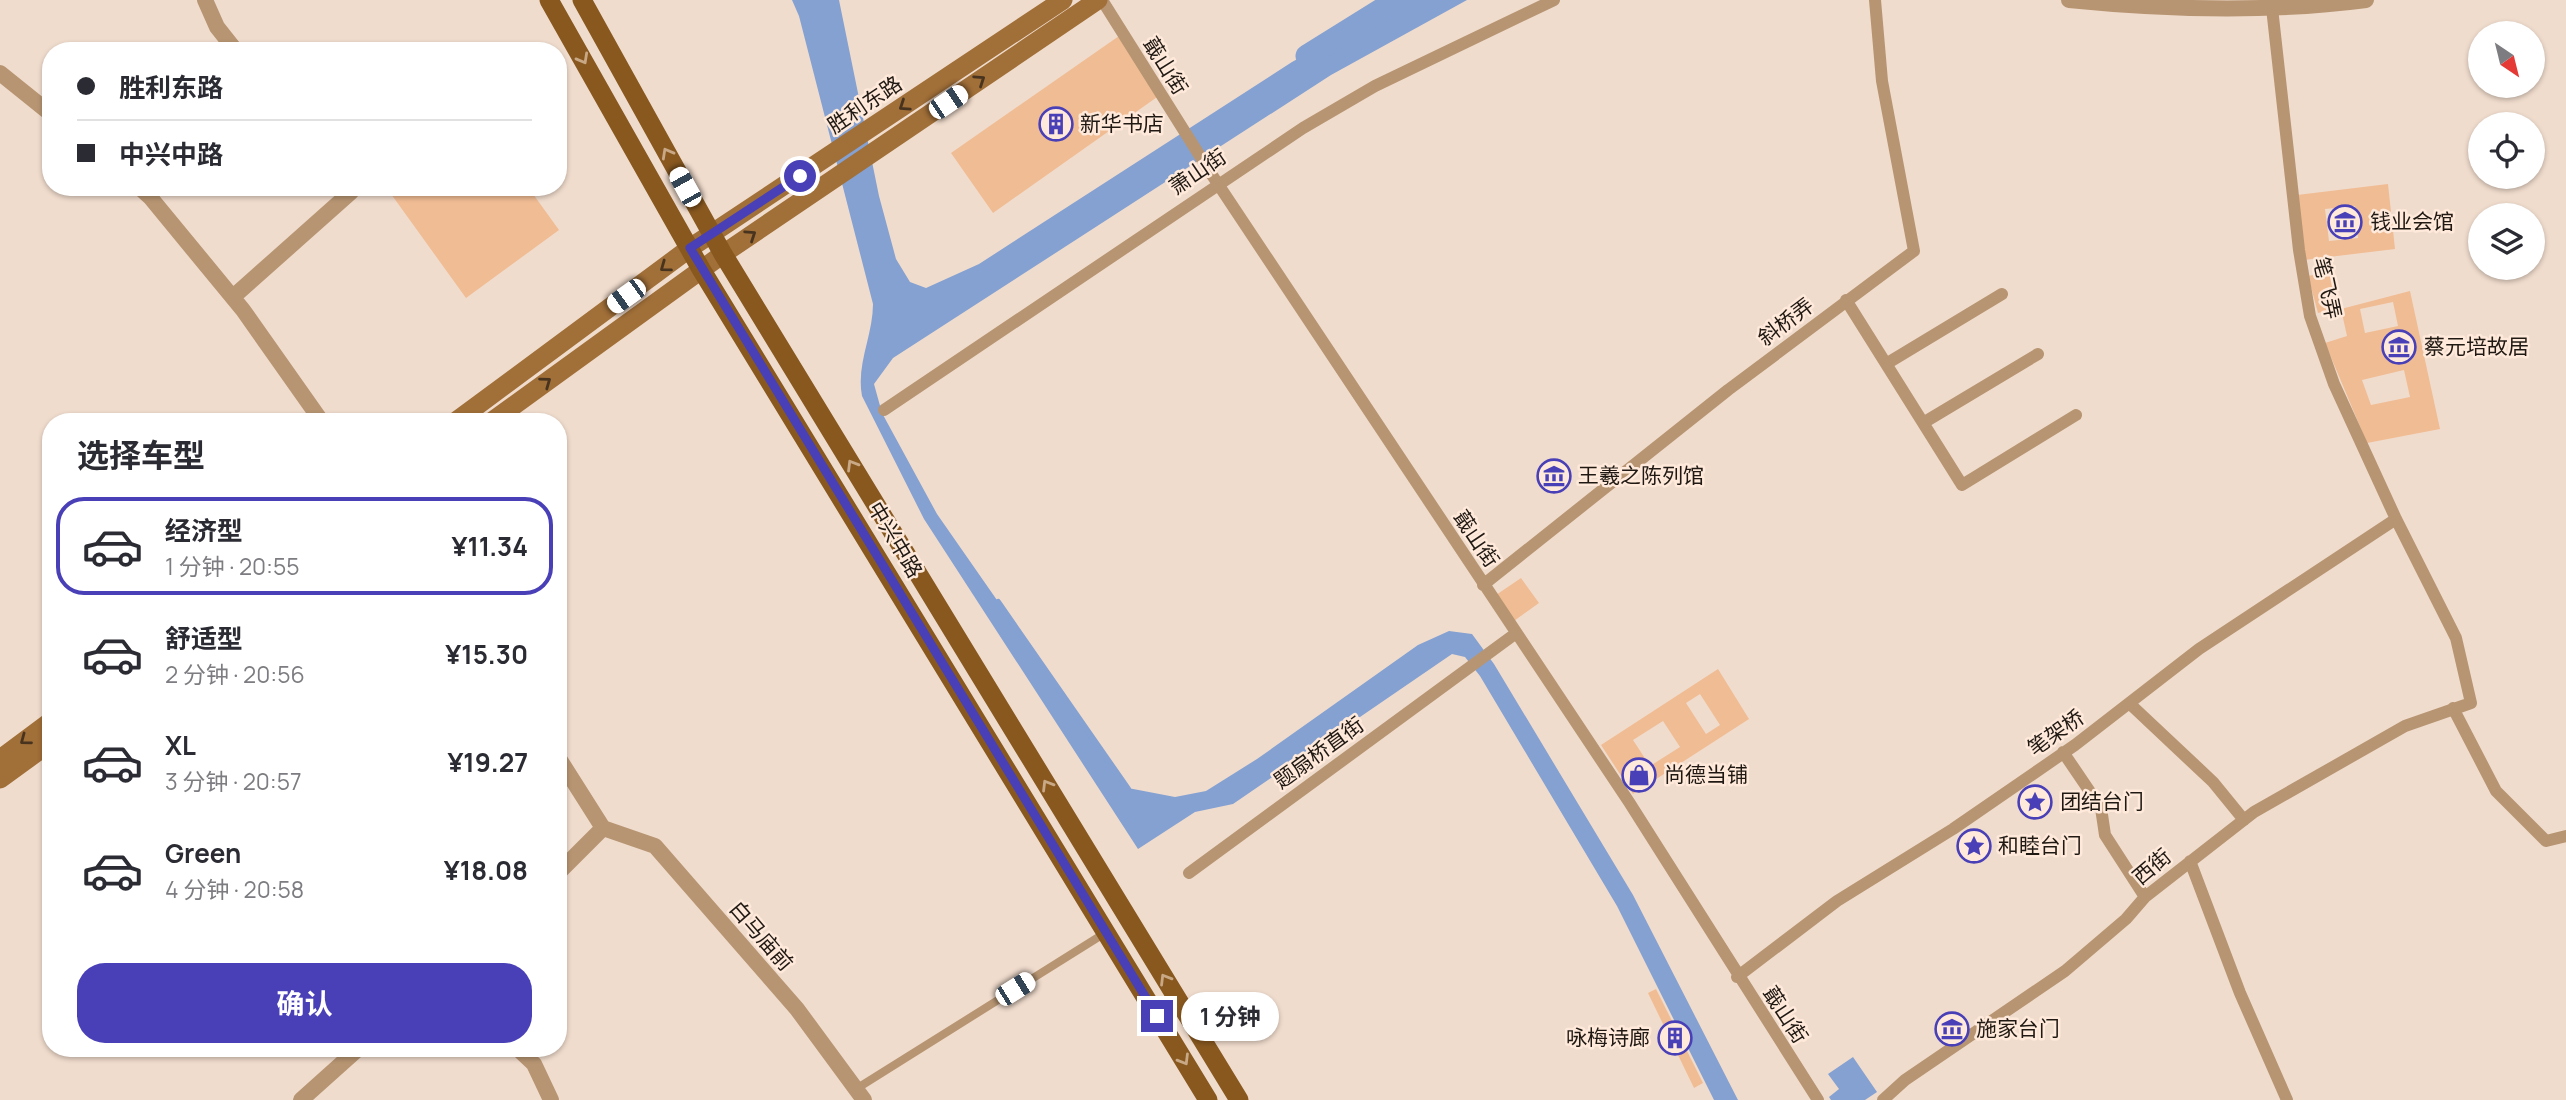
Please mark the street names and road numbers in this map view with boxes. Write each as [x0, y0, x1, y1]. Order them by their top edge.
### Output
street label: 蕺山街 [1137, 31, 1194, 100]
street label: 胜利东路 [822, 69, 907, 139]
street label: 萧山街 [1163, 142, 1231, 200]
street label: 笔飞弄 [2308, 254, 2348, 322]
street label: 斜桥弄 [1752, 291, 1819, 351]
street label: 中兴中路 [862, 496, 929, 583]
street label: 蕺山街 [1448, 504, 1506, 572]
street label: 笔架桥 [2022, 703, 2089, 762]
street label: 题扇桥直街 [1268, 710, 1369, 794]
street label: 西街 [2126, 842, 2176, 890]
street label: 白马庙前 [724, 894, 800, 976]
street label: 蕺山街 [1757, 980, 1815, 1048]

